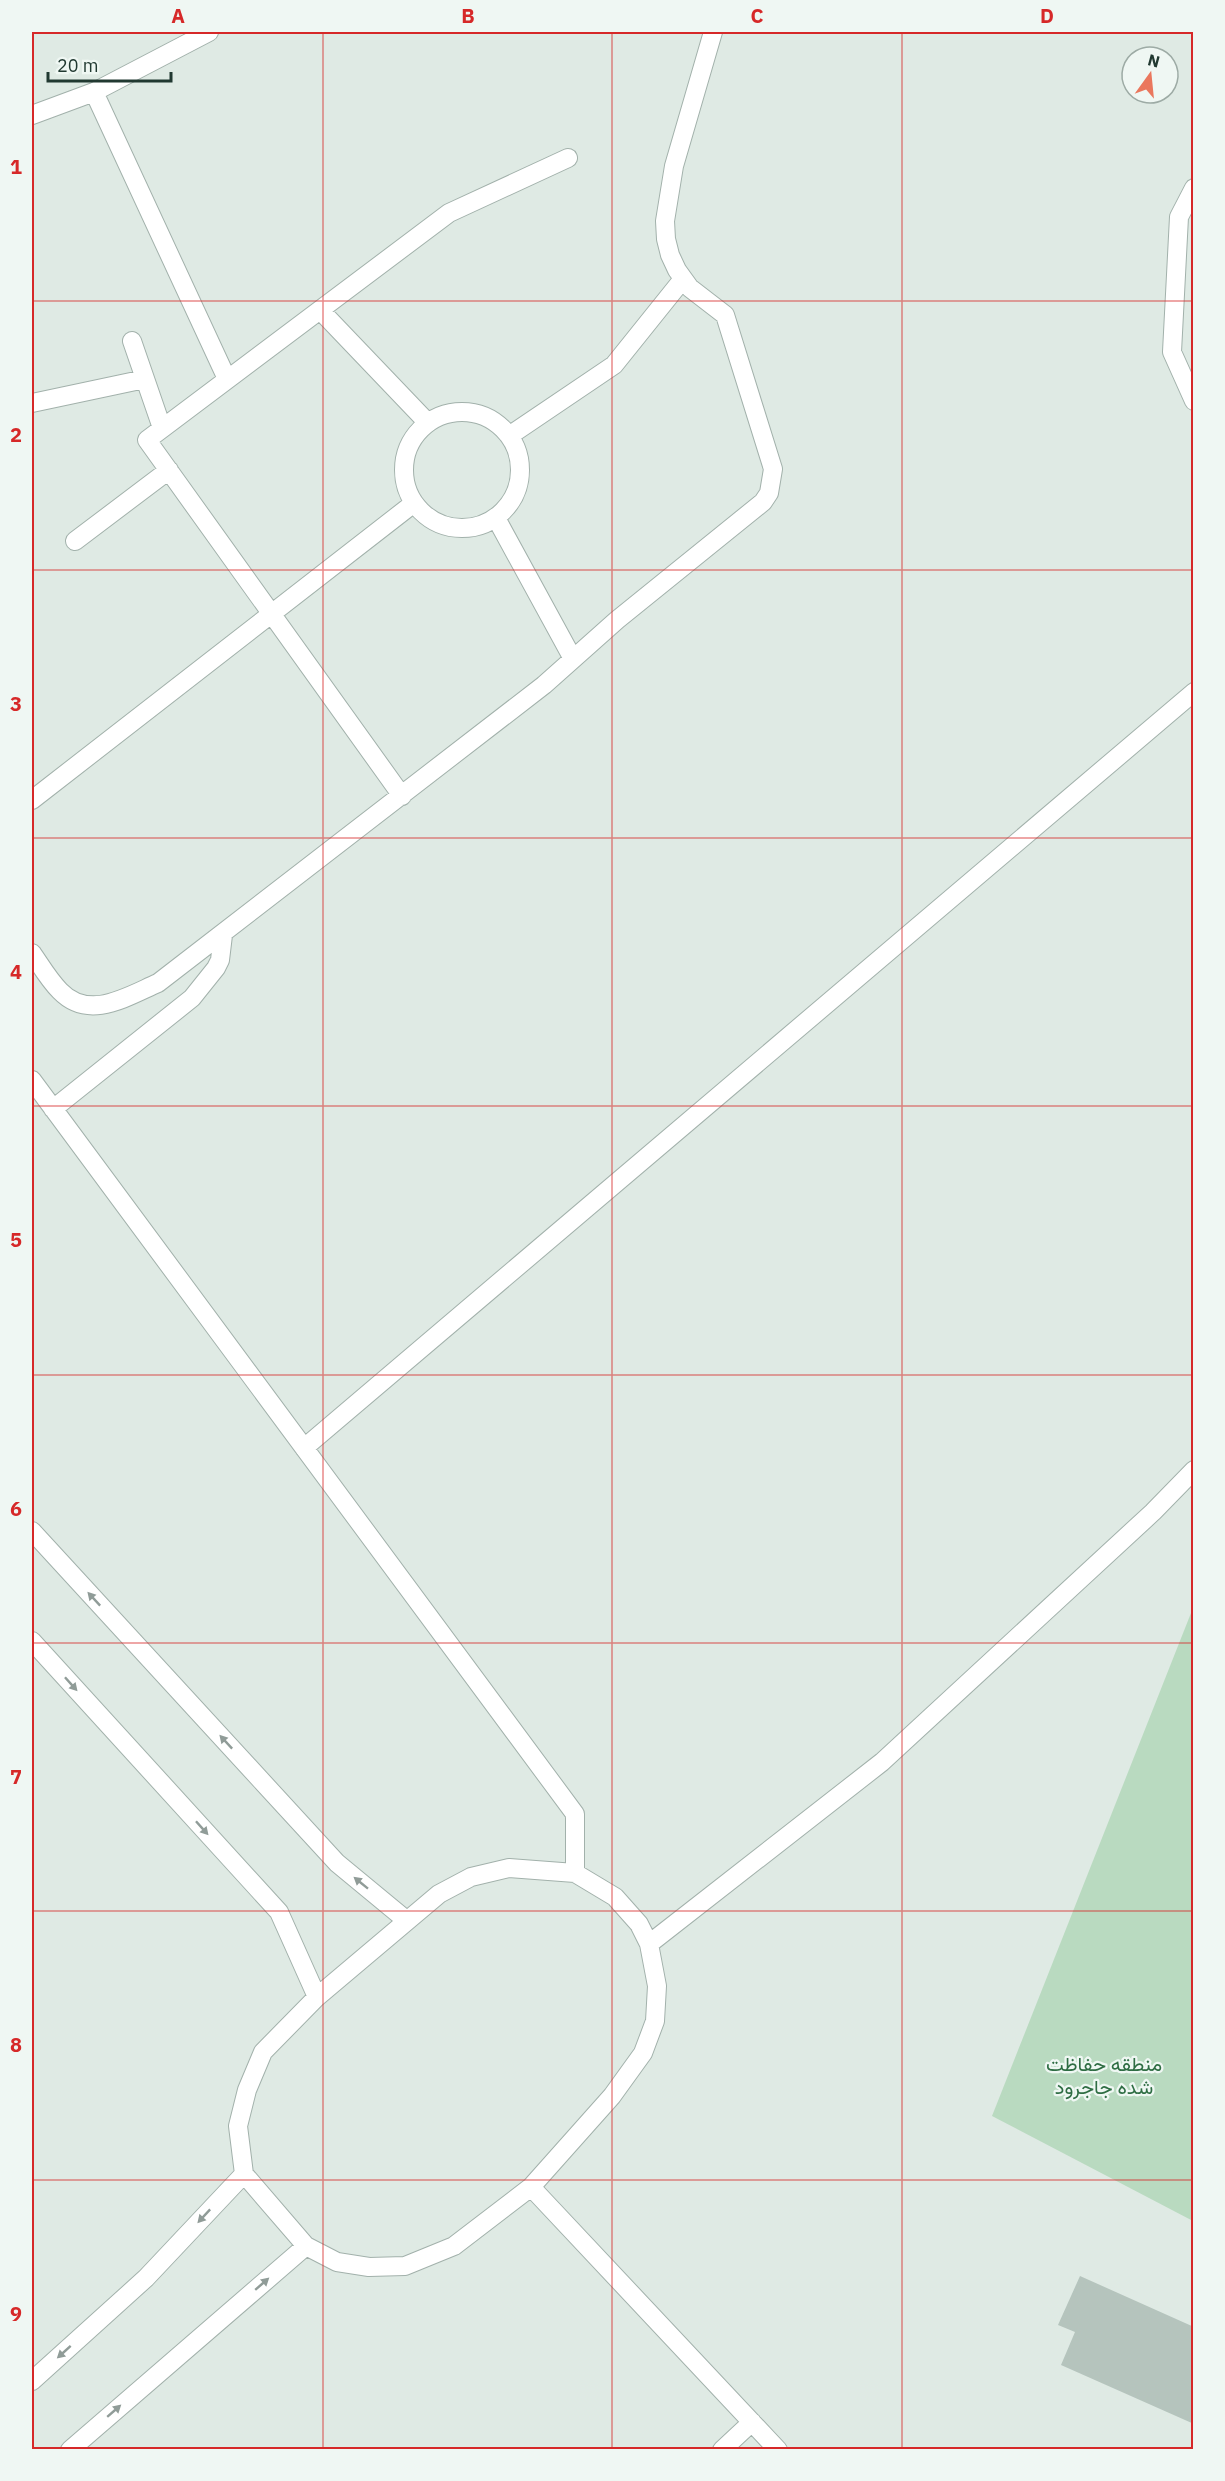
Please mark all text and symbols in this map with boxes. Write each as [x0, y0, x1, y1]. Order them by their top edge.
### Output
text: A [171, 2, 185, 29]
text: B [461, 2, 475, 29]
text: C [750, 2, 764, 29]
text: D [1040, 2, 1054, 29]
scale bar [48, 45, 171, 83]
north arrow [1120, 45, 1180, 105]
text: N [1146, 49, 1162, 72]
text: 20 m [57, 54, 99, 77]
text: 1 [10, 153, 22, 180]
text: 2 [10, 421, 22, 448]
text: 3 [10, 690, 22, 717]
text: 4 [10, 958, 22, 985]
text: 5 [10, 1226, 22, 1253]
text: 6 [10, 1495, 22, 1522]
one-way arrow [87, 1591, 101, 1606]
one-way arrow [64, 1676, 77, 1691]
one-way arrow [219, 1735, 233, 1750]
text: 7 [10, 1763, 22, 1790]
one-way arrow [195, 1820, 208, 1835]
one-way arrow [353, 1876, 369, 1889]
text: 8 [10, 2031, 22, 2058]
park label: منطقه حفاظت شده جاجرود [1046, 2050, 1162, 2100]
one-way arrow [197, 2209, 211, 2224]
one-way arrow [254, 2278, 269, 2291]
text: 9 [10, 2300, 22, 2327]
one-way arrow [57, 2345, 72, 2358]
one-way arrow [106, 2405, 121, 2418]

